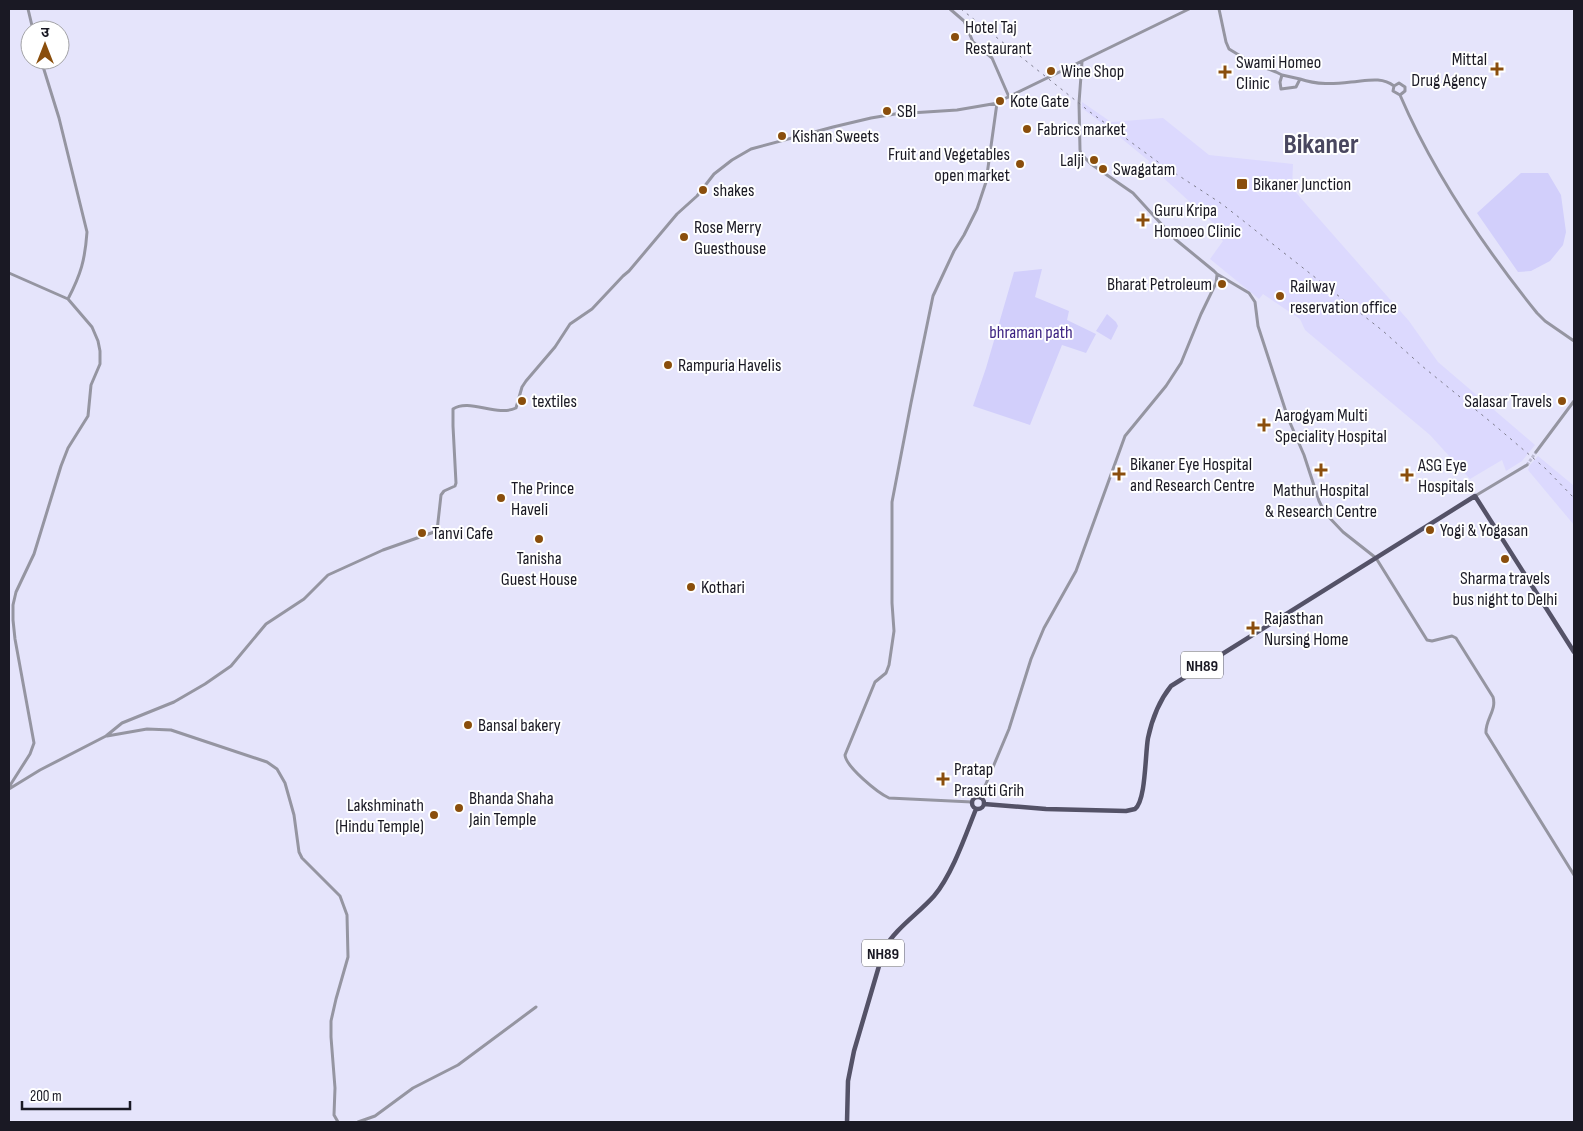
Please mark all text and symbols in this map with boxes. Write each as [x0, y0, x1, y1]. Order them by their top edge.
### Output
place label: Hotel Taj Restaurant [965, 17, 1032, 59]
north arrow [20, 20, 70, 70]
text: उ [41, 24, 50, 41]
marker: Hotel Taj Restaurant [949, 31, 961, 43]
place label: Mittal Drug Agency [1411, 49, 1487, 91]
place label: Swami Homeo Clinic [1236, 52, 1321, 94]
place label: Wine Shop [1061, 61, 1124, 82]
marker: Mittal Drug Agency [1491, 63, 1503, 75]
marker: Wine Shop [1045, 65, 1057, 77]
marker: Swami Homeo Clinic [1218, 65, 1232, 79]
place label: Kote Gate [1010, 91, 1069, 112]
marker: Kote Gate [994, 95, 1006, 107]
place label: SBI [897, 101, 916, 122]
marker: SBI [881, 105, 893, 117]
place label: Fabrics market [1037, 119, 1126, 140]
marker: Fabrics market [1021, 123, 1033, 135]
place label: Kishan Sweets [792, 126, 879, 147]
district label: Bikaner [1283, 128, 1359, 161]
marker: Kishan Sweets [776, 130, 788, 142]
place label: Fruit and Vegetables open market [888, 144, 1011, 186]
place label: Lalji [1060, 150, 1084, 171]
marker: Lalji [1088, 154, 1100, 166]
marker: Fruit and Vegetables open market [1014, 158, 1026, 170]
place label: Swagatam [1113, 159, 1175, 180]
marker: Swagatam [1097, 163, 1109, 175]
place label: Bikaner Junction [1253, 174, 1351, 195]
marker: Bikaner Junction [1235, 177, 1249, 191]
place label: shakes [713, 180, 754, 201]
marker: shakes [697, 184, 709, 196]
place label: Guru Kripa Homoeo Clinic [1154, 200, 1241, 242]
marker: Guru Kripa Homoeo Clinic [1136, 213, 1150, 227]
place label: Rose Merry Guesthouse [694, 217, 766, 259]
marker: Rose Merry Guesthouse [678, 231, 690, 243]
place label: Bharat Petroleum [1107, 274, 1212, 295]
place label: Railway reservation office [1290, 276, 1397, 318]
marker: Bharat Petroleum [1216, 278, 1228, 290]
marker: Railway reservation office [1274, 290, 1286, 302]
park label: bhraman path [989, 322, 1073, 343]
place label: Rampuria Havelis [678, 355, 781, 376]
marker: Rampuria Havelis [662, 359, 674, 371]
place label: textiles [532, 391, 577, 412]
place label: Salasar Travels [1464, 391, 1552, 412]
marker: textiles [516, 395, 528, 407]
marker: Salasar Travels [1556, 395, 1568, 407]
place label: Aarogyam Multi Speciality Hospital [1274, 405, 1387, 447]
marker: Aarogyam Multi Speciality Hospital [1257, 418, 1271, 432]
place label: Bikaner Eye Hospital and Research Centre [1130, 454, 1255, 496]
place label: ASG Eye Hospitals [1417, 455, 1474, 497]
marker: Mathur Hospital & Research Centre [1314, 463, 1328, 477]
marker: Bikaner Eye Hospital and Research Centre [1112, 467, 1126, 481]
marker: ASG Eye Hospitals [1400, 468, 1414, 482]
place label: The Prince Haveli [511, 478, 574, 520]
place label: Mathur Hospital & Research Centre [1265, 480, 1377, 522]
marker: The Prince Haveli [495, 492, 507, 504]
place label: Yogi & Yogasan [1440, 520, 1528, 541]
place label: Tanvi Cafe [432, 523, 493, 544]
marker: Yogi & Yogasan [1424, 524, 1436, 536]
marker: Tanvi Cafe [416, 527, 428, 539]
marker: Tanisha Guest House [533, 533, 545, 545]
place label: Tanisha Guest House [501, 548, 577, 590]
marker: Sharma travels bus night to Delhi [1499, 553, 1511, 565]
place label: Sharma travels bus night to Delhi [1453, 568, 1557, 610]
place label: Kothari [701, 577, 745, 598]
marker: Kothari [685, 581, 697, 593]
place label: Rajasthan Nursing Home [1264, 608, 1349, 650]
marker: Rajasthan Nursing Home [1246, 621, 1260, 635]
road number: NH89 [1181, 652, 1223, 678]
place label: Bansal bakery [478, 715, 561, 736]
marker: Bansal bakery [462, 719, 474, 731]
place label: Pratap Prasuti Grih [954, 759, 1024, 801]
marker: Pratap Prasuti Grih [936, 772, 950, 786]
place label: Bhanda Shaha Jain Temple [468, 788, 554, 830]
place label: Lakshminath (Hindu Temple) [335, 795, 424, 837]
marker: Bhanda Shaha Jain Temple [453, 802, 465, 814]
marker: Lakshminath (Hindu Temple) [428, 809, 440, 821]
road number: NH89 [862, 940, 904, 966]
scale bar [22, 1078, 130, 1110]
text: 200 m [30, 1087, 62, 1106]

